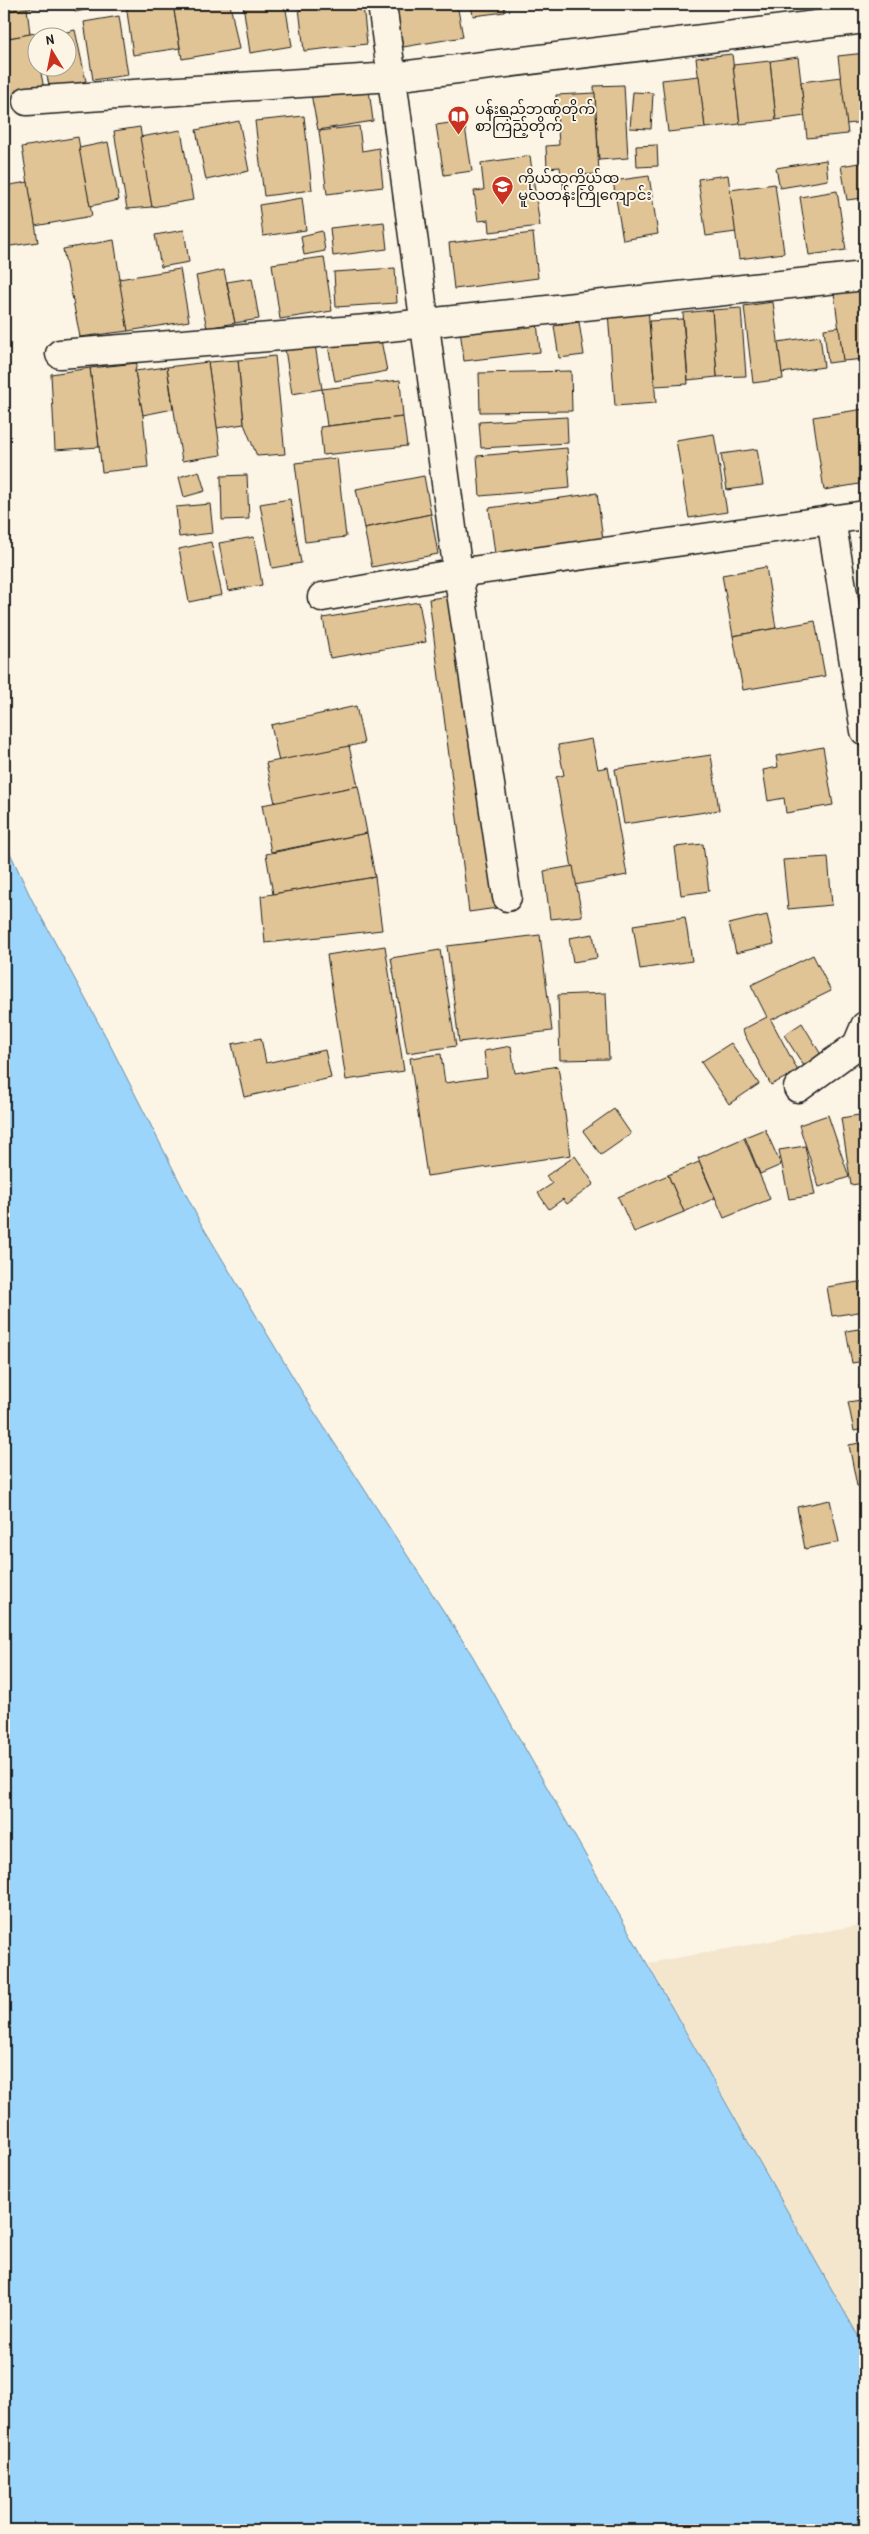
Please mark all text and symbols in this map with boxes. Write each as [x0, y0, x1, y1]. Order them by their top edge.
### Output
north arrow [28, 28, 78, 78]
text: N [44, 29, 56, 49]
place label: ပန်းရည်ဘဏ်တိုက် စာကြည့်တိုက် [475, 98, 595, 138]
library icon: ပန်းရည်ဘဏ်တိုက် စာကြည့်တိုက် [447, 105, 471, 136]
place label: ကိုယ်ထူကိုယ်ထ မူလတန်းကြိုကျောင်း [518, 167, 652, 207]
school or university icon: ကိုယ်ထူကိုယ်ထ မူလတန်းကြိုကျောင်း [490, 174, 514, 205]

